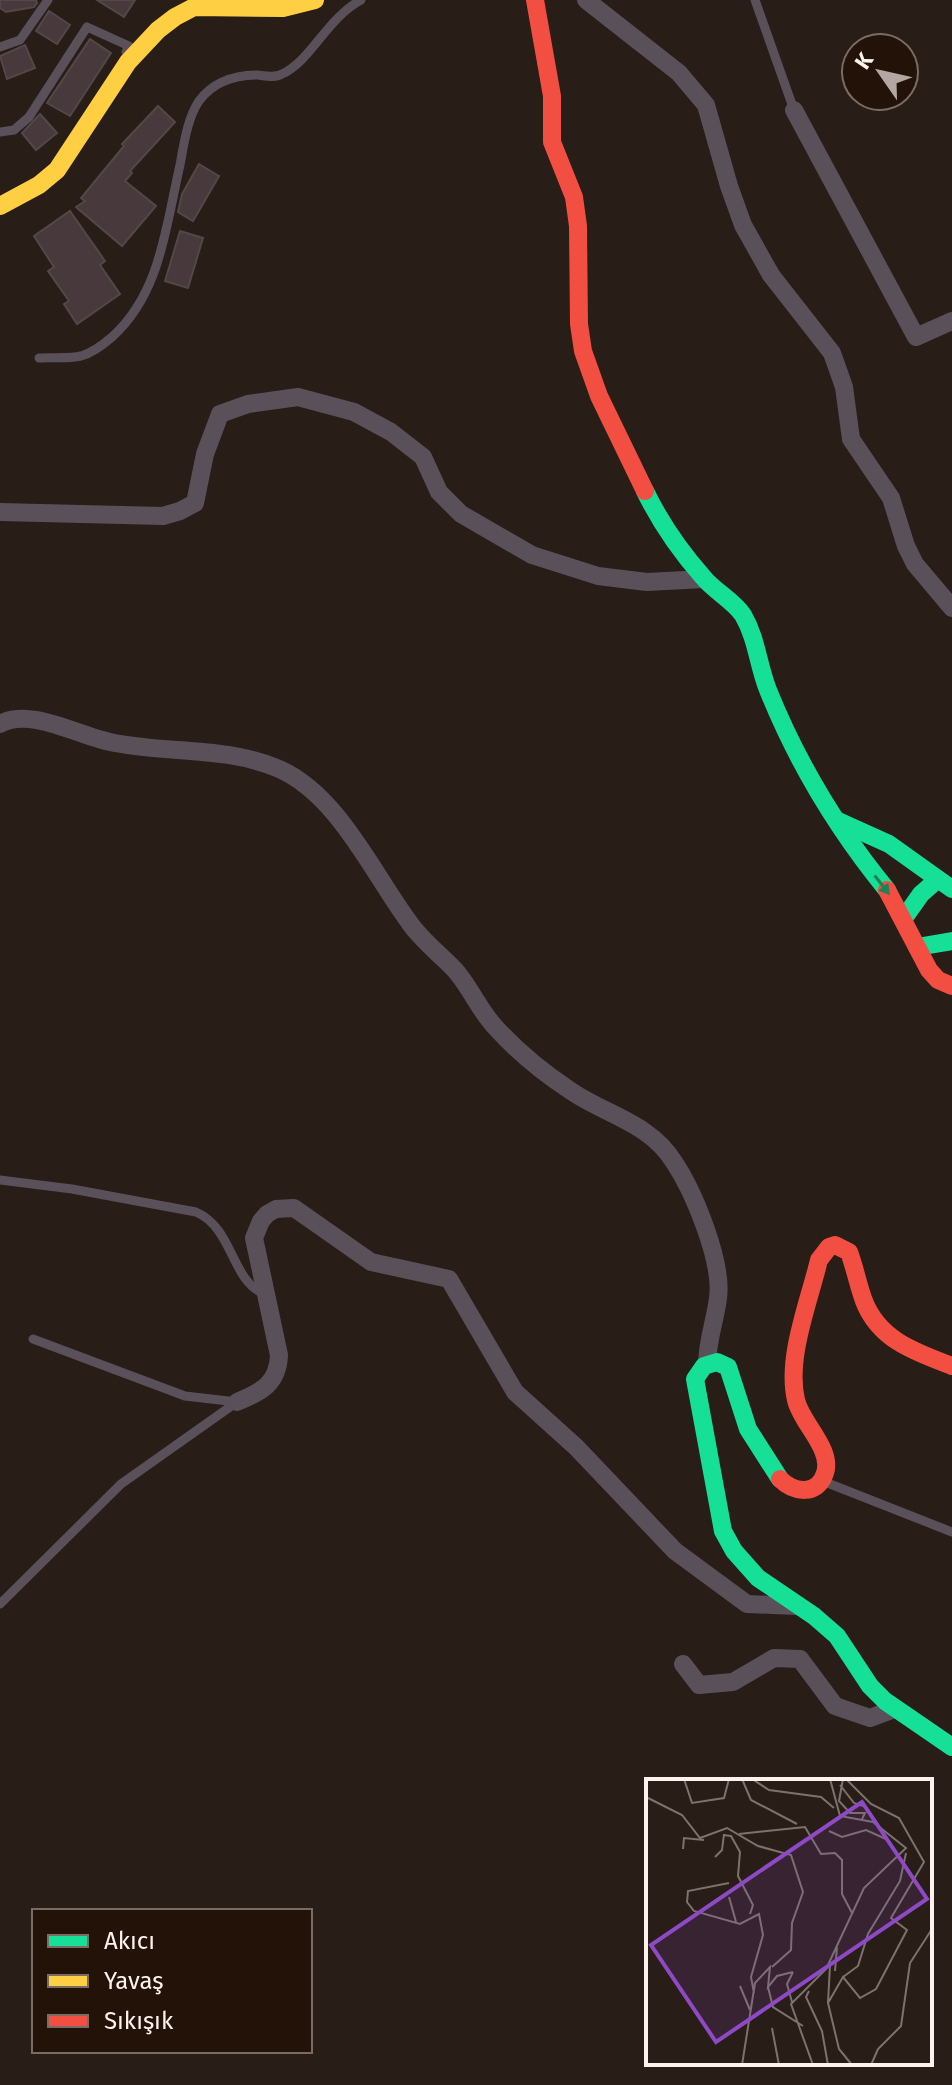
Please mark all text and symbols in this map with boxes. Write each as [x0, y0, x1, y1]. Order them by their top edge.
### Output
north arrow [840, 32, 920, 112]
text: K [849, 47, 880, 74]
one-way arrow [874, 875, 890, 895]
inset map [646, 1779, 932, 2065]
legend [32, 1909, 312, 2053]
text: Akıcı [104, 1927, 155, 1955]
text: Yavaş [104, 1967, 163, 1995]
text: Sıkışık [104, 2007, 174, 2035]

